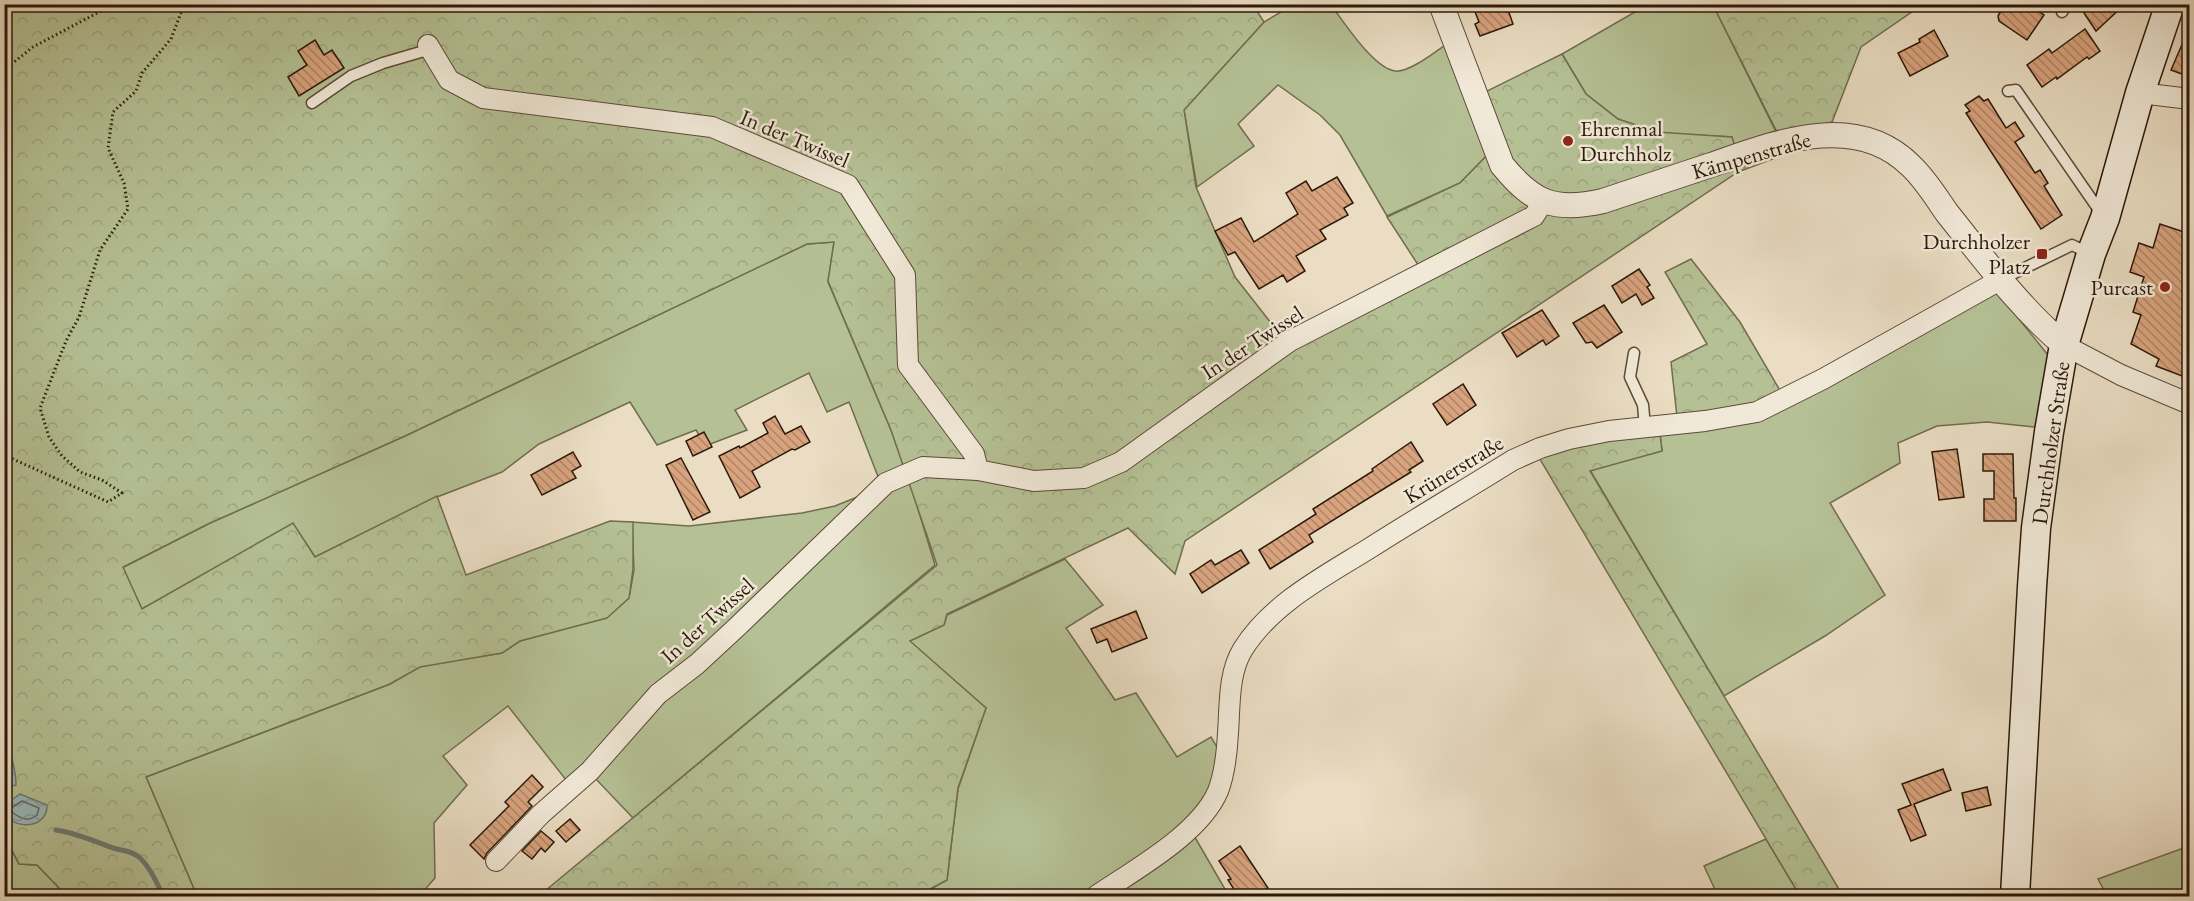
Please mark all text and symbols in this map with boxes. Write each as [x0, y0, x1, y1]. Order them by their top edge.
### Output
street label: In der Twissel [736, 102, 854, 174]
place label: Ehrenmal Durchholz [1580, 114, 1672, 168]
street label: Kämpenstraße [1688, 125, 1814, 186]
marker: Ehrenmal Durchholz [1561, 134, 1575, 148]
place label: Durchholzer Platz [1923, 227, 2031, 281]
marker: Durchholzer Platz [2035, 247, 2049, 261]
place label: Purcast [2090, 273, 2153, 302]
marker: Purcast [2158, 280, 2172, 294]
street label: In der Twissel [1196, 299, 1309, 386]
street label: Durchholzer Straße [2025, 359, 2076, 527]
street label: Krünerstraße [1398, 428, 1509, 511]
street label: In der Twissel [655, 571, 760, 670]

